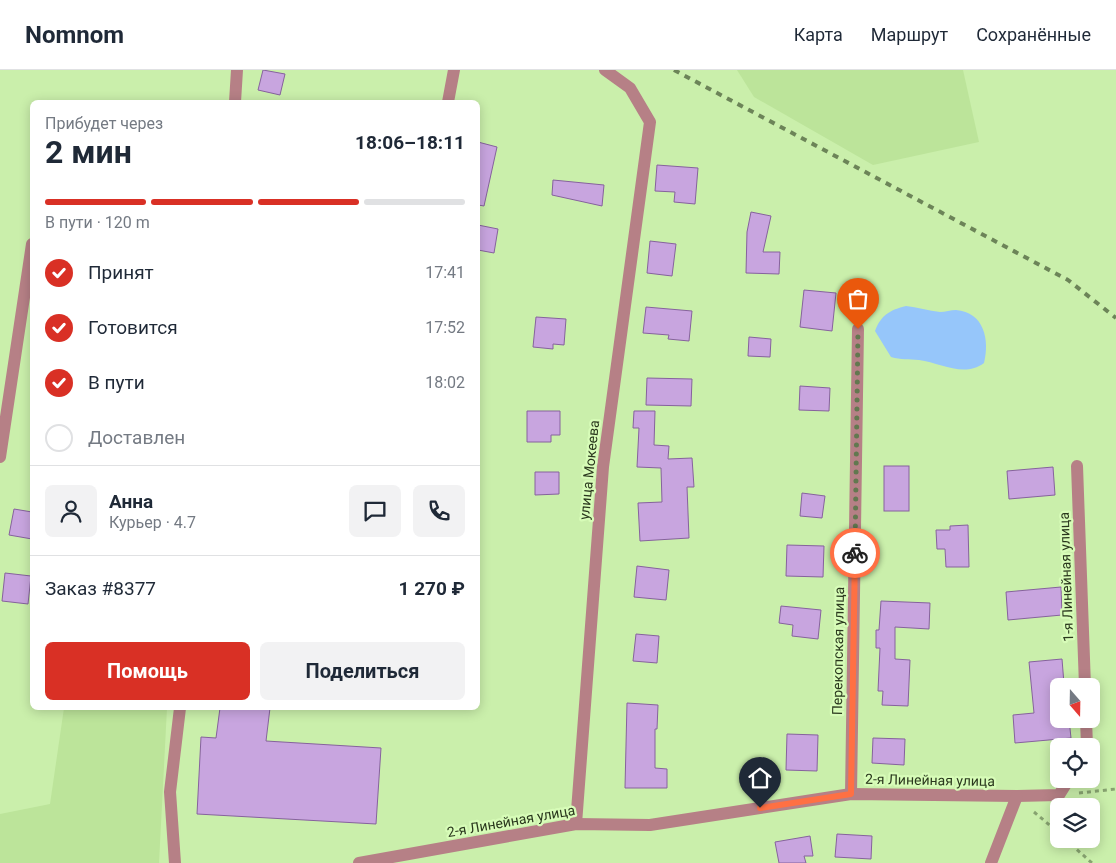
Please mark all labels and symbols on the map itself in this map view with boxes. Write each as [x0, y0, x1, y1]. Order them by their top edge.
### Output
pin [837, 278, 879, 329]
street label: улица Мокеева [576, 419, 602, 521]
street label: 1-я Линейная улица [1056, 512, 1076, 642]
courier [830, 528, 880, 578]
street label: Перекопская улица [829, 587, 847, 715]
north arrow [1050, 678, 1100, 728]
pin [739, 757, 781, 808]
street label: 2-я Линейная улица [865, 771, 995, 789]
street label: 2-я Линейная улица [446, 802, 576, 840]

